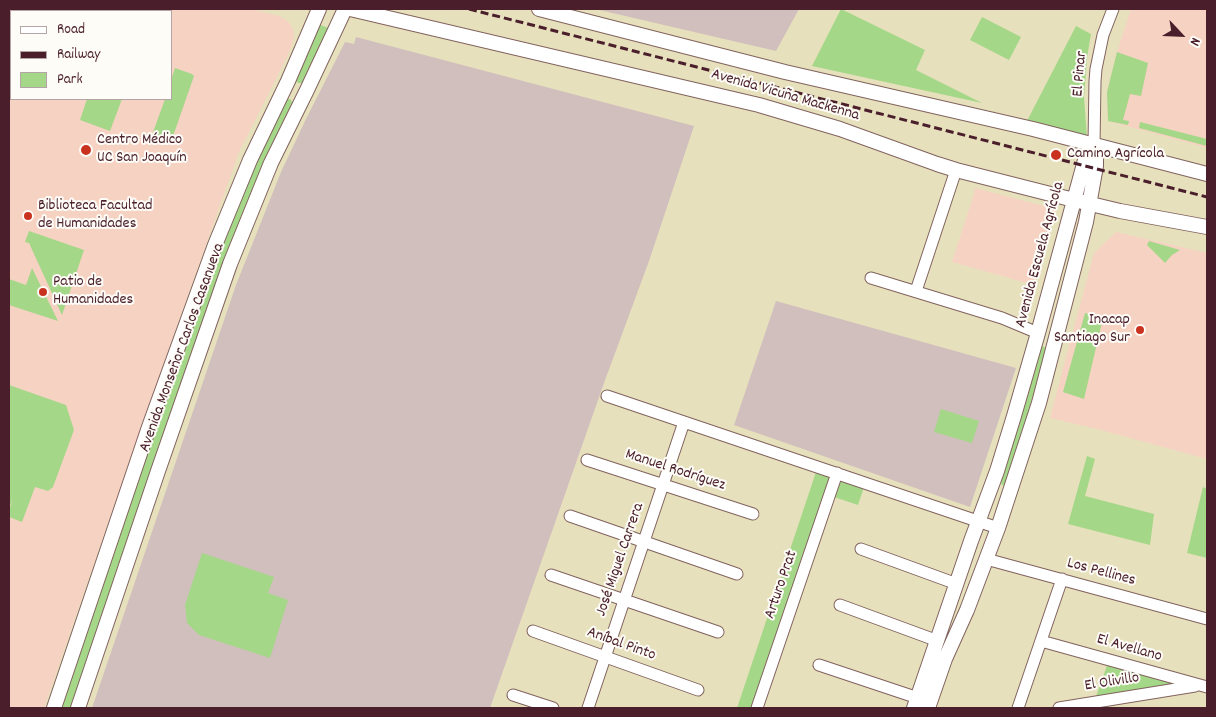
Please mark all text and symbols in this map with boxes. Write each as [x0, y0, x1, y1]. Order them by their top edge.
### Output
legend [10, 10, 172, 100]
north arrow [1156, 10, 1206, 60]
text: Road [57, 19, 85, 41]
text: N [1184, 34, 1205, 49]
text: Railway [57, 44, 100, 66]
street label: El Pinar [1069, 50, 1093, 98]
street label: Avenida Vicuña Mackenna [709, 66, 861, 126]
text: Park [57, 69, 83, 91]
place label: Centro Médico UC San Joaquín [97, 131, 187, 169]
marker: Centro Médico UC San Joaquín [79, 143, 93, 157]
place label: Camino Agrícola [1067, 145, 1164, 165]
marker: Camino Agrícola [1049, 148, 1063, 162]
street label: Avenida Escuela Agrícola [1012, 180, 1070, 330]
place label: Biblioteca Facultad de Humanidades [38, 197, 153, 235]
marker: Biblioteca Facultad de Humanidades [22, 210, 34, 222]
street label: Avenida Monseñor Carlos Casanueva [136, 241, 230, 455]
place label: Patio de Humanidades [53, 273, 133, 311]
marker: Patio de Humanidades [37, 286, 49, 298]
place label: Inacap Santiago Sur [1054, 311, 1130, 349]
marker: Inacap Santiago Sur [1134, 324, 1146, 336]
street label: Manuel Rodríguez [623, 446, 727, 496]
street label: José Miguel Carrera [593, 501, 649, 619]
street label: Arturo Prat [761, 548, 803, 622]
street label: Los Pellines [1065, 555, 1137, 591]
street label: Aníbal Pinto [584, 624, 658, 666]
street label: El Avellano [1094, 631, 1164, 667]
street label: El Olivillo [1083, 669, 1141, 697]

